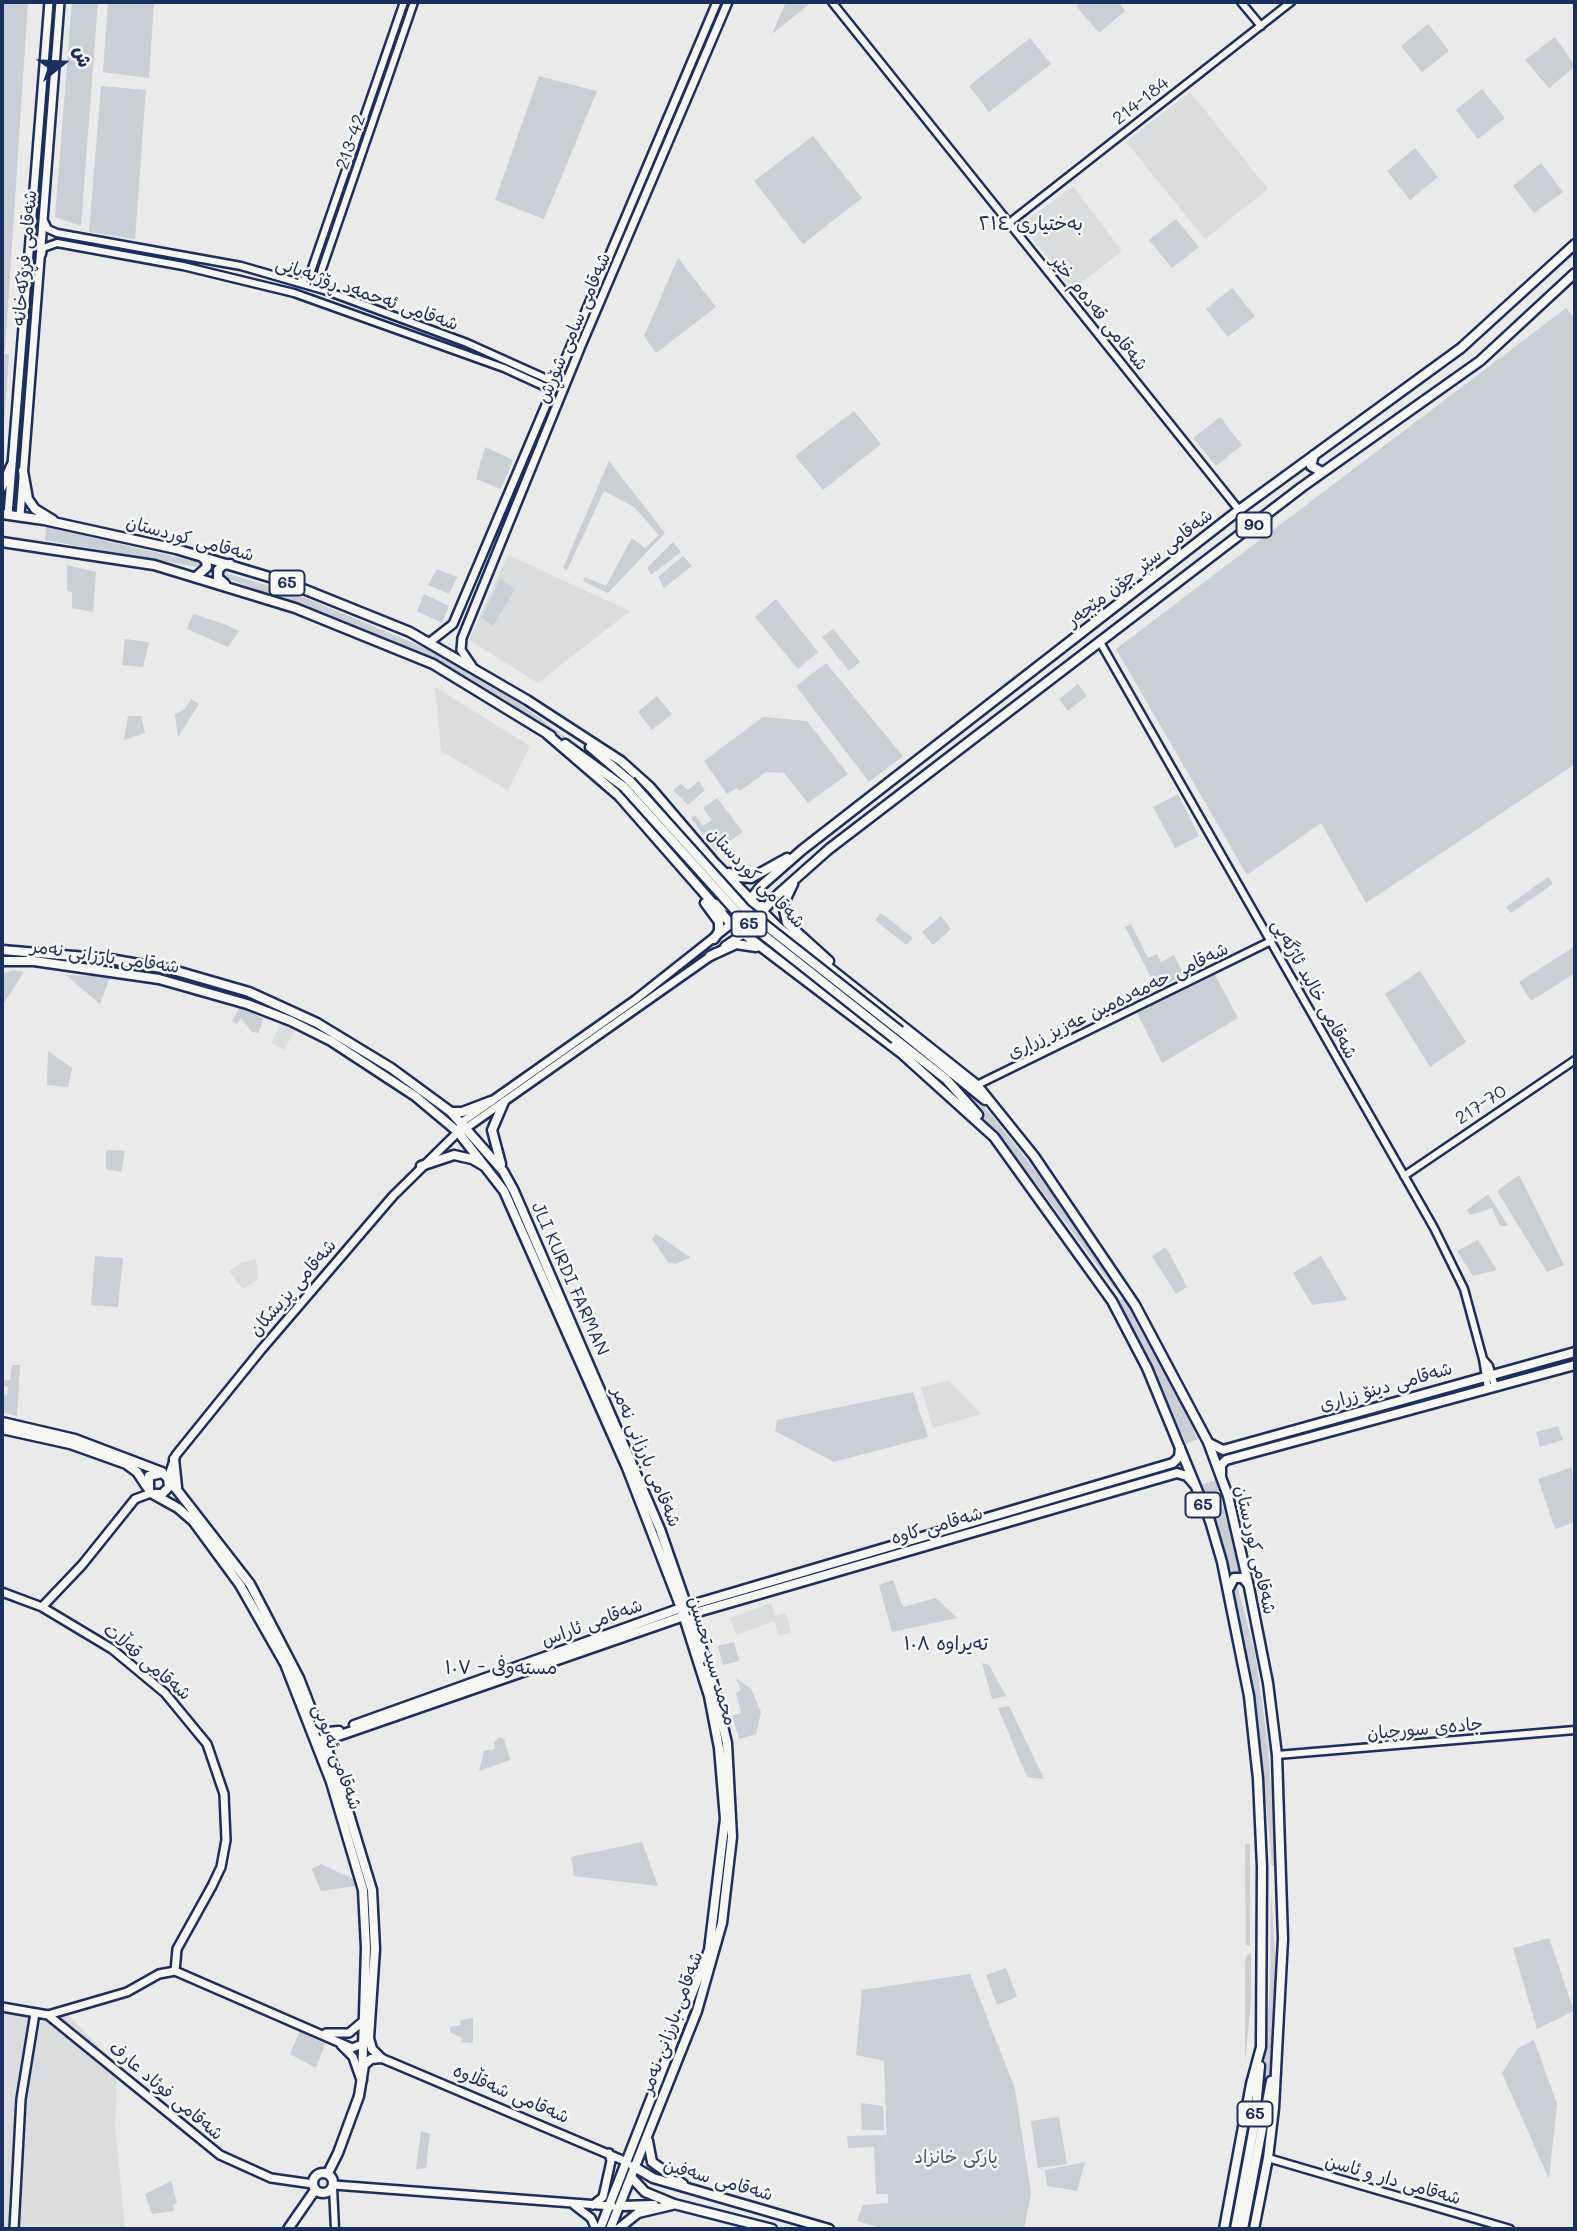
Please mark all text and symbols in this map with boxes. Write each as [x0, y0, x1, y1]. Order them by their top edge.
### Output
north arrow [28, 28, 98, 98]
text: ش [68, 43, 99, 70]
street label: 214-184 [1108, 72, 1174, 130]
street label: 213-42 [332, 112, 370, 172]
street label: شەقامی فڕۆکەخانە [8, 189, 42, 327]
district label: بەختیاری ٢١٤ [979, 213, 1083, 235]
street label: شەقامی سامی شۆڕش [533, 250, 615, 406]
street label: شەقامی قەدەم خێر [1046, 251, 1152, 375]
street label: شەقامی ئەحمەد ڕۆژبەیانی [273, 253, 461, 335]
street label: شەقامی سێر جۆن مێجەر [1063, 504, 1217, 632]
street label: شەقامی کوردستان [124, 512, 256, 566]
road number: 90 [1236, 512, 1272, 538]
road number: 65 [270, 570, 304, 596]
street label: شەقامی کوردستان [702, 823, 810, 933]
road number: 65 [732, 912, 766, 936]
street label: شەقامی خالید ئاژگەیی [1267, 915, 1361, 1063]
street label: شەقامی بارزانی نەمر [29, 936, 181, 978]
street label: شەقامی حەمەدەمین عەزیز زراری [1004, 938, 1232, 1064]
street label: 217-70 [1451, 1080, 1511, 1130]
street label: JLI KURDI FARMAN [526, 1199, 614, 1359]
street label: شەقامی پزیشکان [245, 1235, 341, 1341]
street label: شەقامی دینۆ زراری [1317, 1358, 1455, 1416]
street label: شەقامی بارزانی نەمر [607, 1384, 685, 1530]
street label: شەقامی کوردستان [1230, 1483, 1280, 1617]
road number: 65 [1186, 1492, 1220, 1518]
street label: شەقامی کاوە [889, 1503, 985, 1549]
street label: محمد سید تحسین [683, 1594, 741, 1728]
street label: شەقامی ئاراس [538, 1595, 646, 1651]
street label: شەقامی قەڵات [99, 1619, 195, 1705]
district label: تەیراوە ١٠٨ [904, 1633, 988, 1655]
district label: مستەوفی - ١٠٧ [445, 1657, 557, 1679]
street label: شەقامی ئەیوبی [308, 1701, 366, 1813]
street label: جادەی سورچیان [1366, 1713, 1484, 1745]
street label: شەقامی بارزانی نەمر [636, 1949, 708, 2097]
street label: شەقامی فوئاد عارف [105, 2037, 227, 2145]
street label: شەقامی شەقڵاوە [450, 2060, 572, 2128]
road number: 65 [1238, 2102, 1272, 2126]
park label: پارکی خانزاد [914, 2146, 998, 2168]
street label: شەقامی دار و ئاسن [1323, 2150, 1463, 2210]
street label: شەقامی سەفین [661, 2154, 775, 2206]

